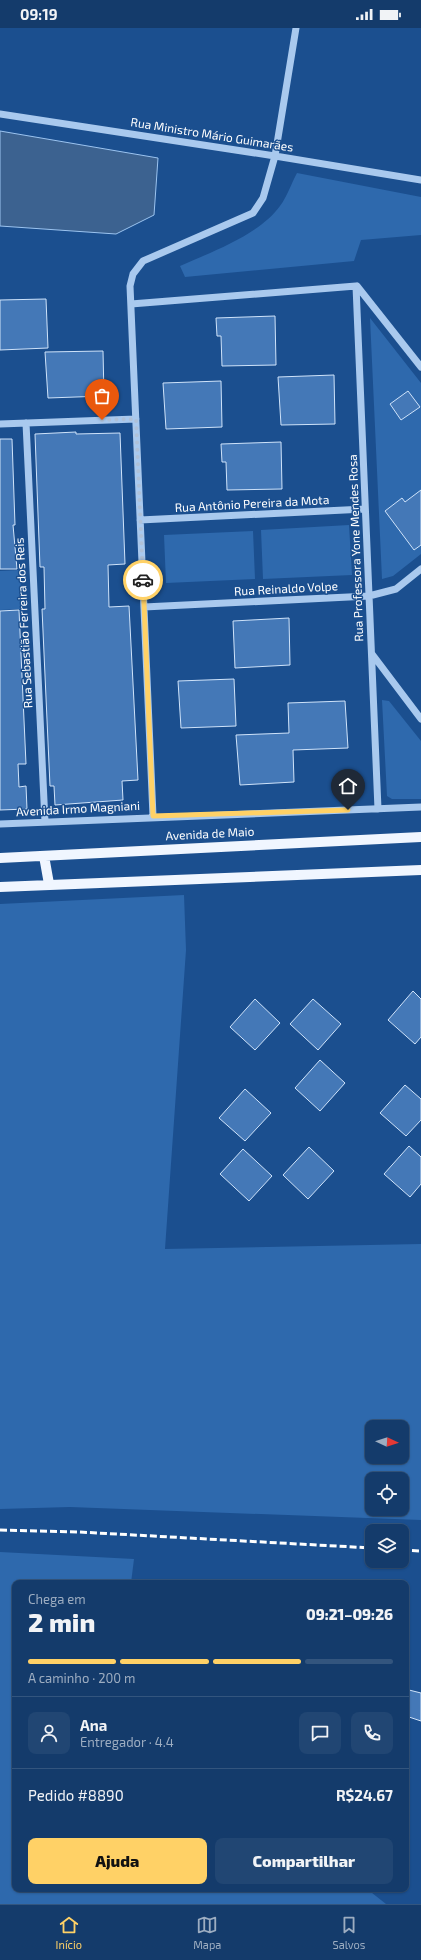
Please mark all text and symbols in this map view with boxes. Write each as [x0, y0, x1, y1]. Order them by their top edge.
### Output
text: 09:19 [20, 5, 58, 23]
street label: Rua Ministro Mário Guimarães [130, 114, 295, 154]
pin [85, 379, 119, 420]
icon: bag [91, 385, 113, 407]
street label: Rua Professora Yone Mendes Rosa [345, 454, 365, 642]
street label: Rua Antônio Pereira da Mota [174, 492, 330, 514]
street label: Rua Sebastião Ferreira dos Reis [12, 537, 34, 709]
courier [123, 560, 163, 600]
icon: car [132, 569, 154, 591]
street label: Rua Reinaldo Volpe [234, 578, 338, 598]
pin [331, 769, 365, 810]
icon: home [337, 775, 359, 797]
street label: Avenida Irmo Magniani [16, 798, 140, 818]
street label: Avenida de Maio [165, 824, 255, 842]
north arrow [365, 1420, 409, 1464]
map controls [365, 1420, 409, 1568]
button: locate [365, 1472, 409, 1516]
button: layers [365, 1524, 409, 1568]
text: Chega em [28, 1591, 86, 1607]
text: 09:21–09:26 [306, 1605, 393, 1623]
text: 2 min [28, 1606, 95, 1637]
text: A caminho · 200 m [28, 1670, 135, 1686]
button: person [28, 1712, 70, 1754]
button: chat [299, 1712, 341, 1754]
button: phone [351, 1712, 393, 1754]
text: Ana [80, 1716, 107, 1734]
text: Entregador · 4.4 [80, 1734, 174, 1750]
text: Pedido #8890 [28, 1786, 124, 1804]
text: R$24.67 [336, 1786, 393, 1804]
button: Ajuda [28, 1838, 207, 1884]
button: Compartilhar [215, 1838, 393, 1884]
tab: Início [56, 1914, 82, 1951]
tab: Mapa [193, 1914, 221, 1951]
tab: Salvos [333, 1914, 365, 1951]

